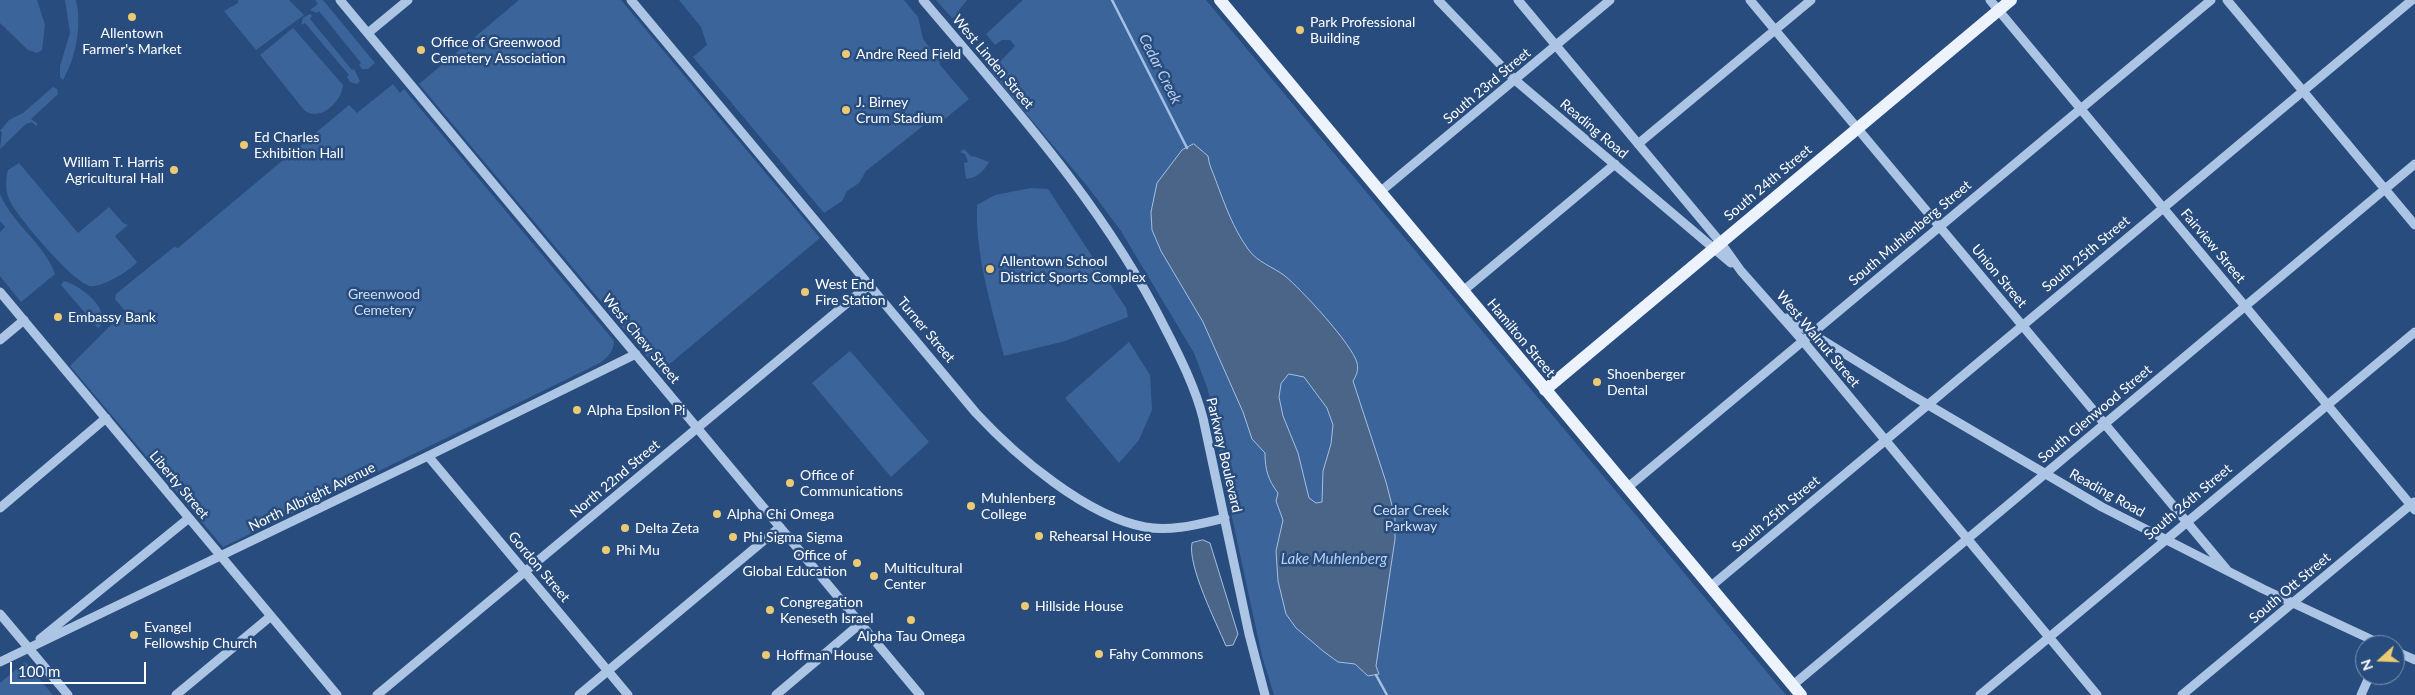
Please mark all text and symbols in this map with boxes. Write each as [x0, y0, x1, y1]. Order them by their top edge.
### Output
marker: Allentown Farmer's Market [126, 11, 138, 23]
street label: West Linden Street [949, 12, 1037, 112]
place label: Park Professional Building [1310, 14, 1415, 46]
marker: Park Professional Building [1294, 24, 1306, 36]
place label: Allentown Farmer's Market [82, 25, 182, 58]
water label: Cedar Creek [1135, 31, 1185, 107]
place label: Office of Greenwood Cemetery Association [431, 34, 566, 66]
marker: Office of Greenwood Cemetery Association [415, 44, 427, 56]
street label: South 23rd Street [1440, 45, 1534, 127]
place label: Andre Reed Field [856, 46, 961, 62]
marker: Andre Reed Field [840, 48, 852, 60]
place label: J. Birney Crum Stadium [856, 94, 943, 126]
street label: Reading Road [1557, 96, 1631, 162]
marker: J. Birney Crum Stadium [840, 104, 852, 116]
place label: Ed Charles Exhibition Hall [254, 129, 343, 162]
marker: Ed Charles Exhibition Hall [238, 139, 250, 151]
street label: South 24th Street [1721, 141, 1815, 225]
place label: William T. Harris Agricultural Hall [63, 154, 164, 186]
marker: William T. Harris Agricultural Hall [168, 164, 180, 176]
street label: South Muhlenberg Street [1845, 177, 1975, 289]
street label: Fairview Street [2177, 205, 2249, 287]
street label: South 25th Street [2039, 212, 2133, 296]
street label: Union Street [1968, 241, 2030, 311]
place label: Allentown School District Sports Complex [1000, 253, 1146, 286]
marker: Allentown School District Sports Complex [984, 263, 996, 275]
place label: West End Fire Station [815, 276, 886, 308]
park label: Greenwood Cemetery [348, 286, 420, 318]
marker: West End Fire Station [799, 286, 811, 298]
street label: West Walnut Street [1773, 287, 1863, 391]
street label: West Chew Street [599, 291, 683, 387]
street label: Turner Street [894, 294, 958, 366]
street label: Hamilton Street [1483, 296, 1559, 380]
place label: Embassy Bank [68, 309, 156, 325]
marker: Embassy Bank [52, 311, 64, 323]
street label: South Glenwood Street [2035, 361, 2155, 467]
place label: Shoenberger Dental [1607, 366, 1685, 398]
marker: Shoenberger Dental [1591, 376, 1603, 388]
street label: Parkway Boulevard [1203, 396, 1245, 514]
place label: Alpha Epsilon Pi [587, 402, 685, 418]
marker: Alpha Epsilon Pi [571, 404, 583, 416]
street label: North 22nd Street [567, 436, 663, 522]
street label: Liberty Street [146, 448, 212, 522]
street label: North Albright Avenue [246, 459, 378, 535]
street label: South 26th Street [2141, 460, 2235, 544]
street label: Reading Road [2066, 465, 2148, 521]
place label: Office of Communications [800, 467, 903, 500]
street label: South 25th Street [1729, 472, 1823, 556]
marker: Office of Communications [784, 477, 796, 489]
place label: Muhlenberg College [981, 490, 1055, 522]
marker: Muhlenberg College [965, 500, 977, 512]
park label: Cedar Creek Parkway [1373, 502, 1449, 534]
place label: Alpha Chi Omega [727, 506, 834, 522]
marker: Alpha Chi Omega [711, 508, 723, 520]
place label: Delta Zeta [635, 520, 699, 536]
marker: Delta Zeta [619, 522, 631, 534]
street label: Gordon Street [505, 528, 573, 606]
place label: Rehearsal House [1049, 528, 1152, 544]
place label: Phi Sigma Sigma [743, 529, 843, 545]
marker: Rehearsal House [1033, 530, 1045, 542]
marker: Phi Sigma Sigma [727, 531, 739, 543]
place label: Phi Mu [616, 542, 660, 558]
marker: Phi Mu [600, 544, 612, 556]
place label: Office of Global Education [743, 547, 847, 580]
street label: South Ott Street [2246, 549, 2334, 627]
water label: Lake Muhlenberg [1281, 550, 1387, 568]
marker: Office of Global Education [851, 557, 863, 569]
place label: Multicultural Center [884, 560, 962, 592]
marker: Multicultural Center [868, 570, 880, 582]
place label: Congregation Keneseth Israel [780, 594, 874, 626]
place label: Hillside House [1035, 598, 1123, 614]
marker: Hillside House [1019, 600, 1031, 612]
marker: Congregation Keneseth Israel [764, 604, 776, 616]
marker: Alpha Tau Omega [905, 614, 917, 626]
place label: Evangel Fellowship Church [144, 619, 257, 652]
place label: Alpha Tau Omega [857, 628, 965, 644]
marker: Evangel Fellowship Church [128, 629, 140, 641]
north arrow [2355, 635, 2405, 685]
place label: Fahy Commons [1109, 646, 1203, 662]
place label: Hoffman House [776, 647, 873, 663]
marker: Fahy Commons [1093, 648, 1105, 660]
marker: Hoffman House [760, 649, 772, 661]
scale bar [12, 652, 149, 684]
text: N [2357, 657, 2376, 673]
text: 100 m [18, 662, 60, 680]

